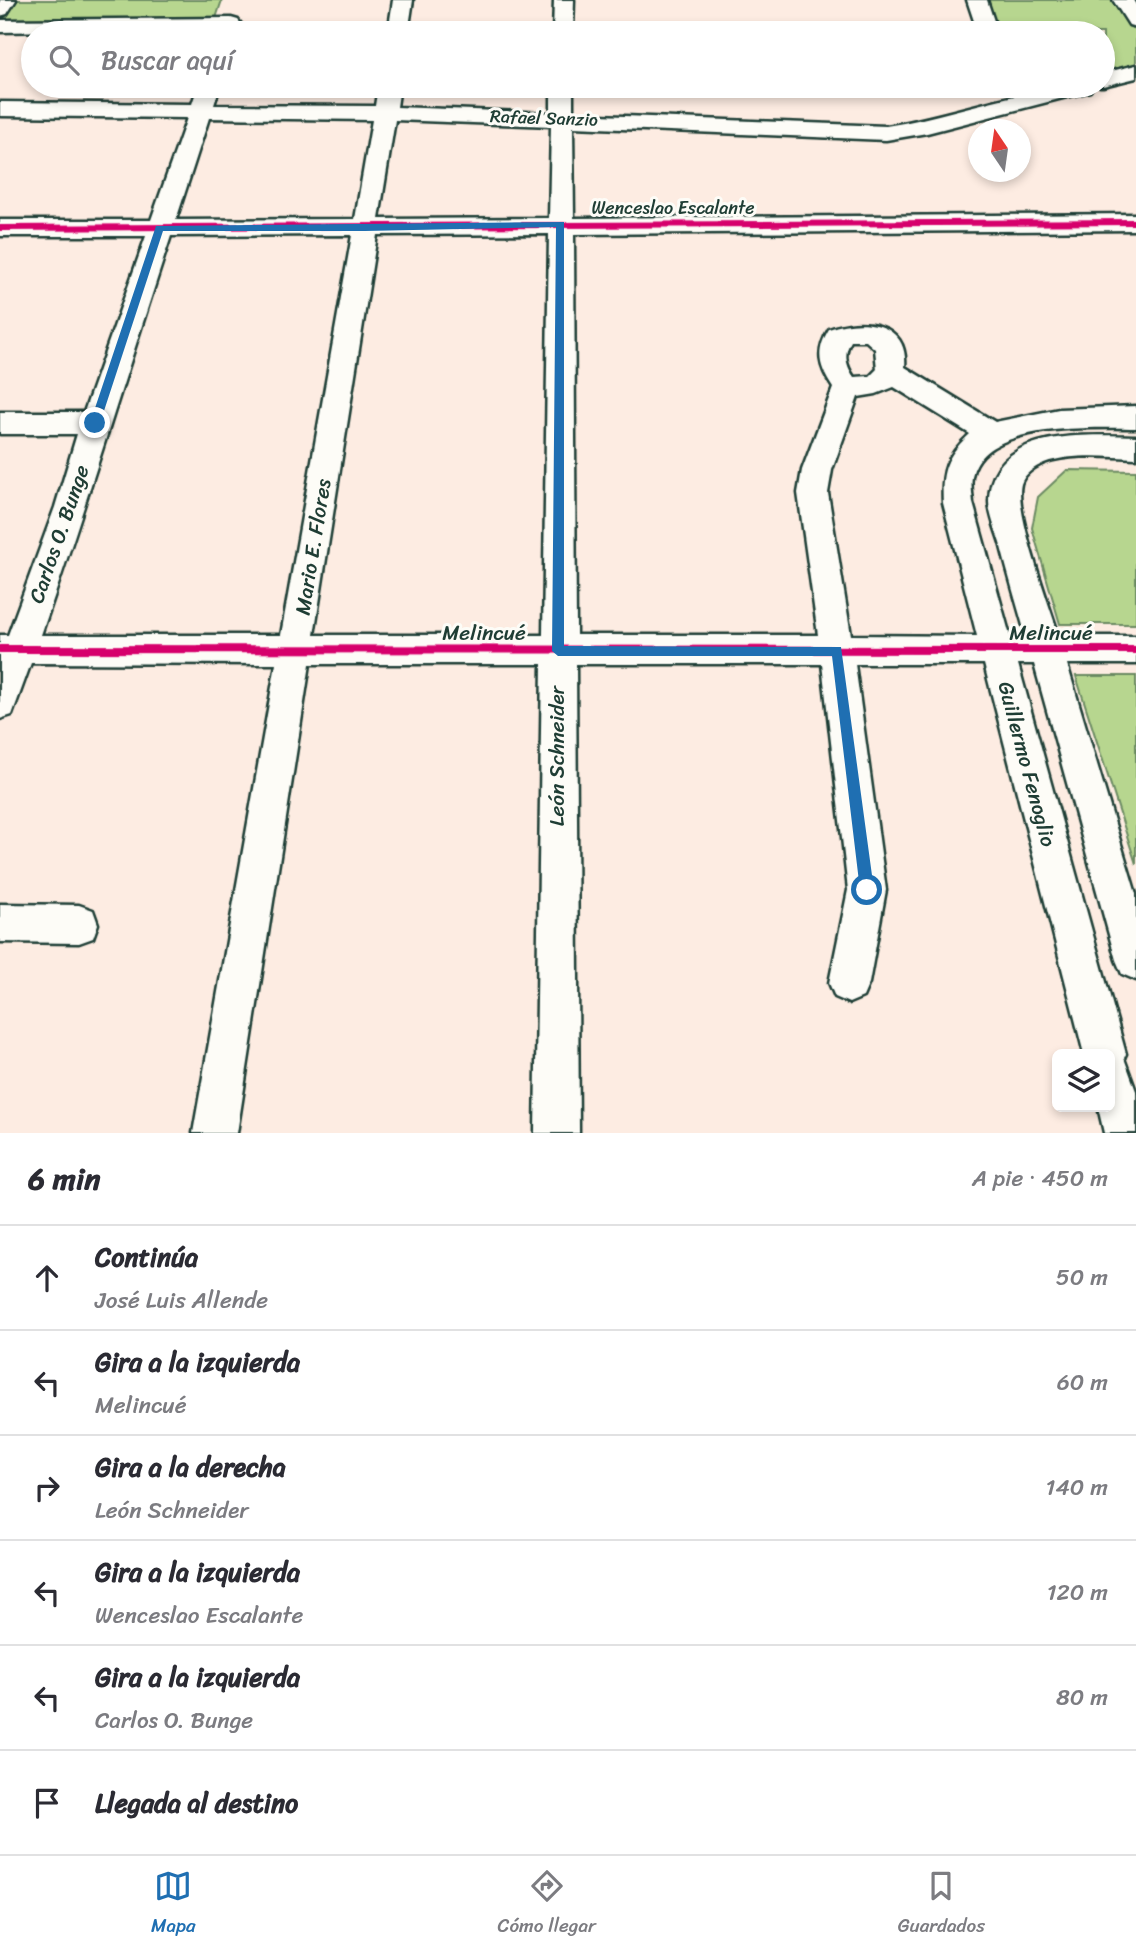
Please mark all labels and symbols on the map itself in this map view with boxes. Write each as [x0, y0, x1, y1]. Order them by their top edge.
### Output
street label: Rafael Sanzio [489, 100, 599, 136]
north arrow [968, 119, 1031, 182]
street label: Wenceslao Escalante [591, 192, 755, 224]
route end [79, 407, 110, 438]
street label: Carlos O. Bunge [18, 459, 101, 608]
street label: Mario E. Flores [283, 476, 343, 618]
street label: Melincué [442, 614, 526, 652]
street label: Melincué [1009, 614, 1093, 652]
street label: Guillermo Fenoglio [987, 677, 1067, 851]
street label: León Schneider [538, 684, 576, 826]
route start [851, 874, 882, 905]

